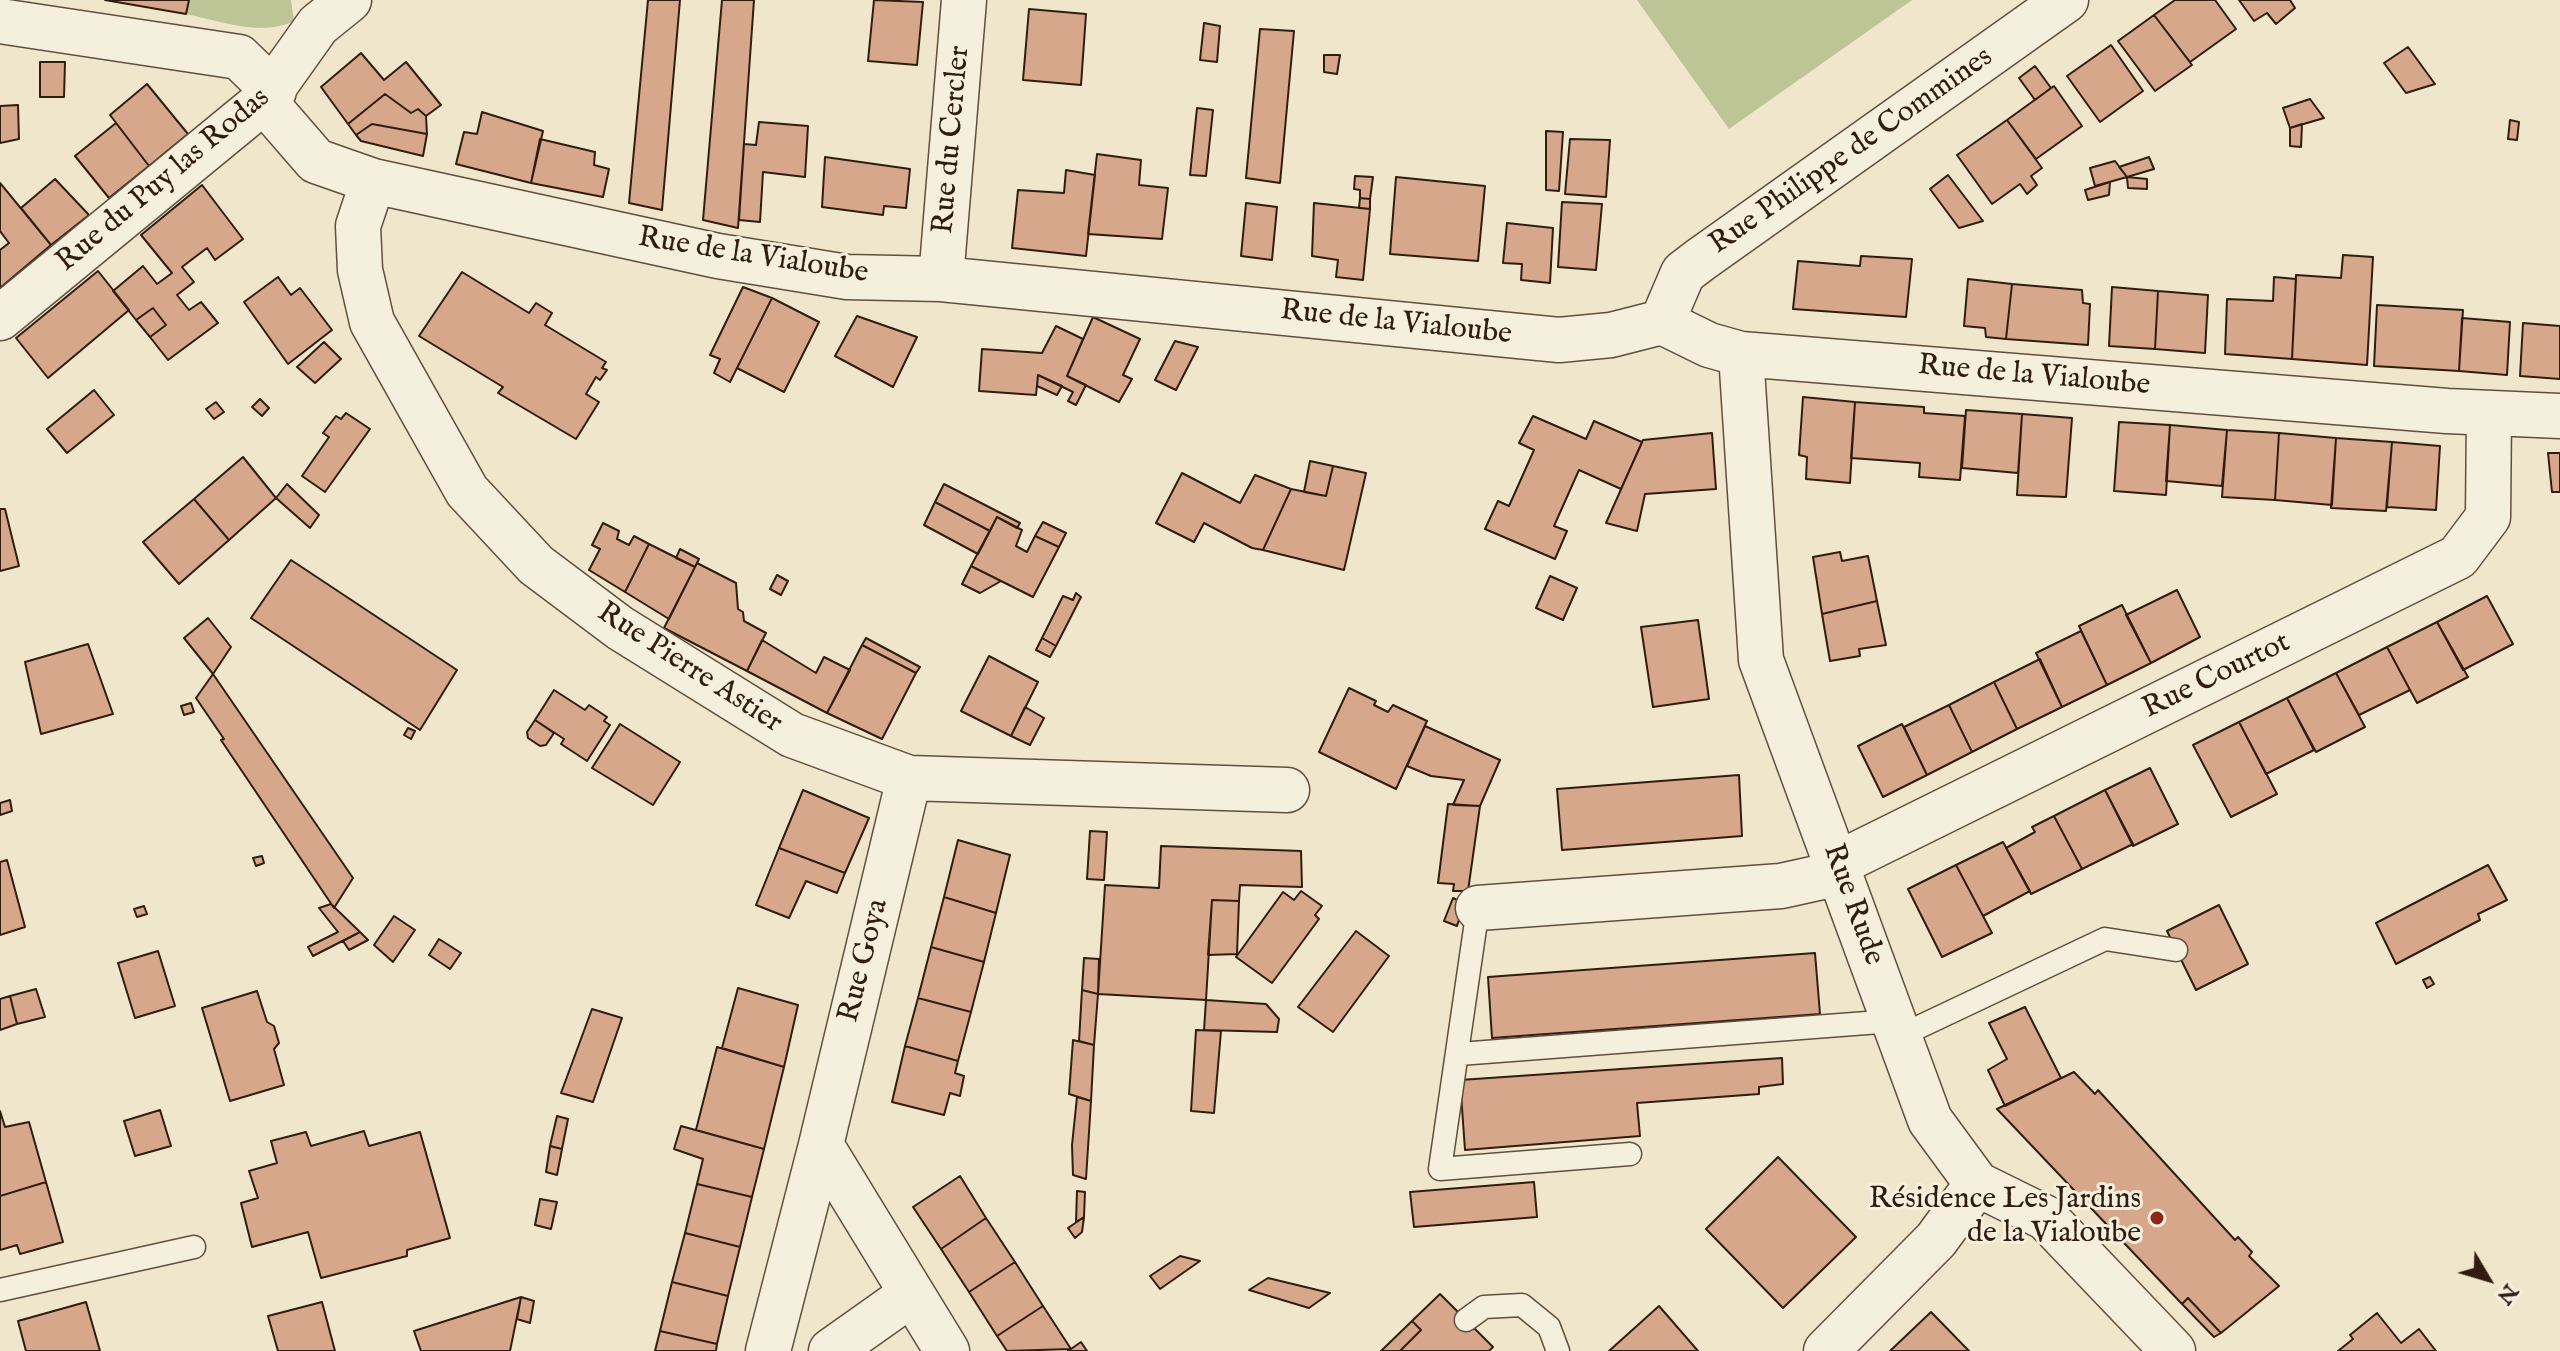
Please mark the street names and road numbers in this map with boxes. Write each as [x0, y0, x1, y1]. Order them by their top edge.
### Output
street label: Rue Philippe de Commines [1703, 40, 2001, 264]
street label: Rue du Cercler [927, 44, 979, 236]
street label: Rue du Puy las Rodas [50, 81, 278, 281]
street label: Rue de la Vialoube [635, 221, 871, 293]
street label: Rue de la Vialoube [1278, 294, 1514, 354]
street label: Rue de la Vialoube [1917, 349, 2151, 405]
street label: Rue Pierre Astier [590, 596, 788, 742]
street label: Rue Courtot [2138, 626, 2296, 728]
street label: Rue Rude [1813, 839, 1891, 971]
street label: Rue Goya [832, 896, 898, 1026]

